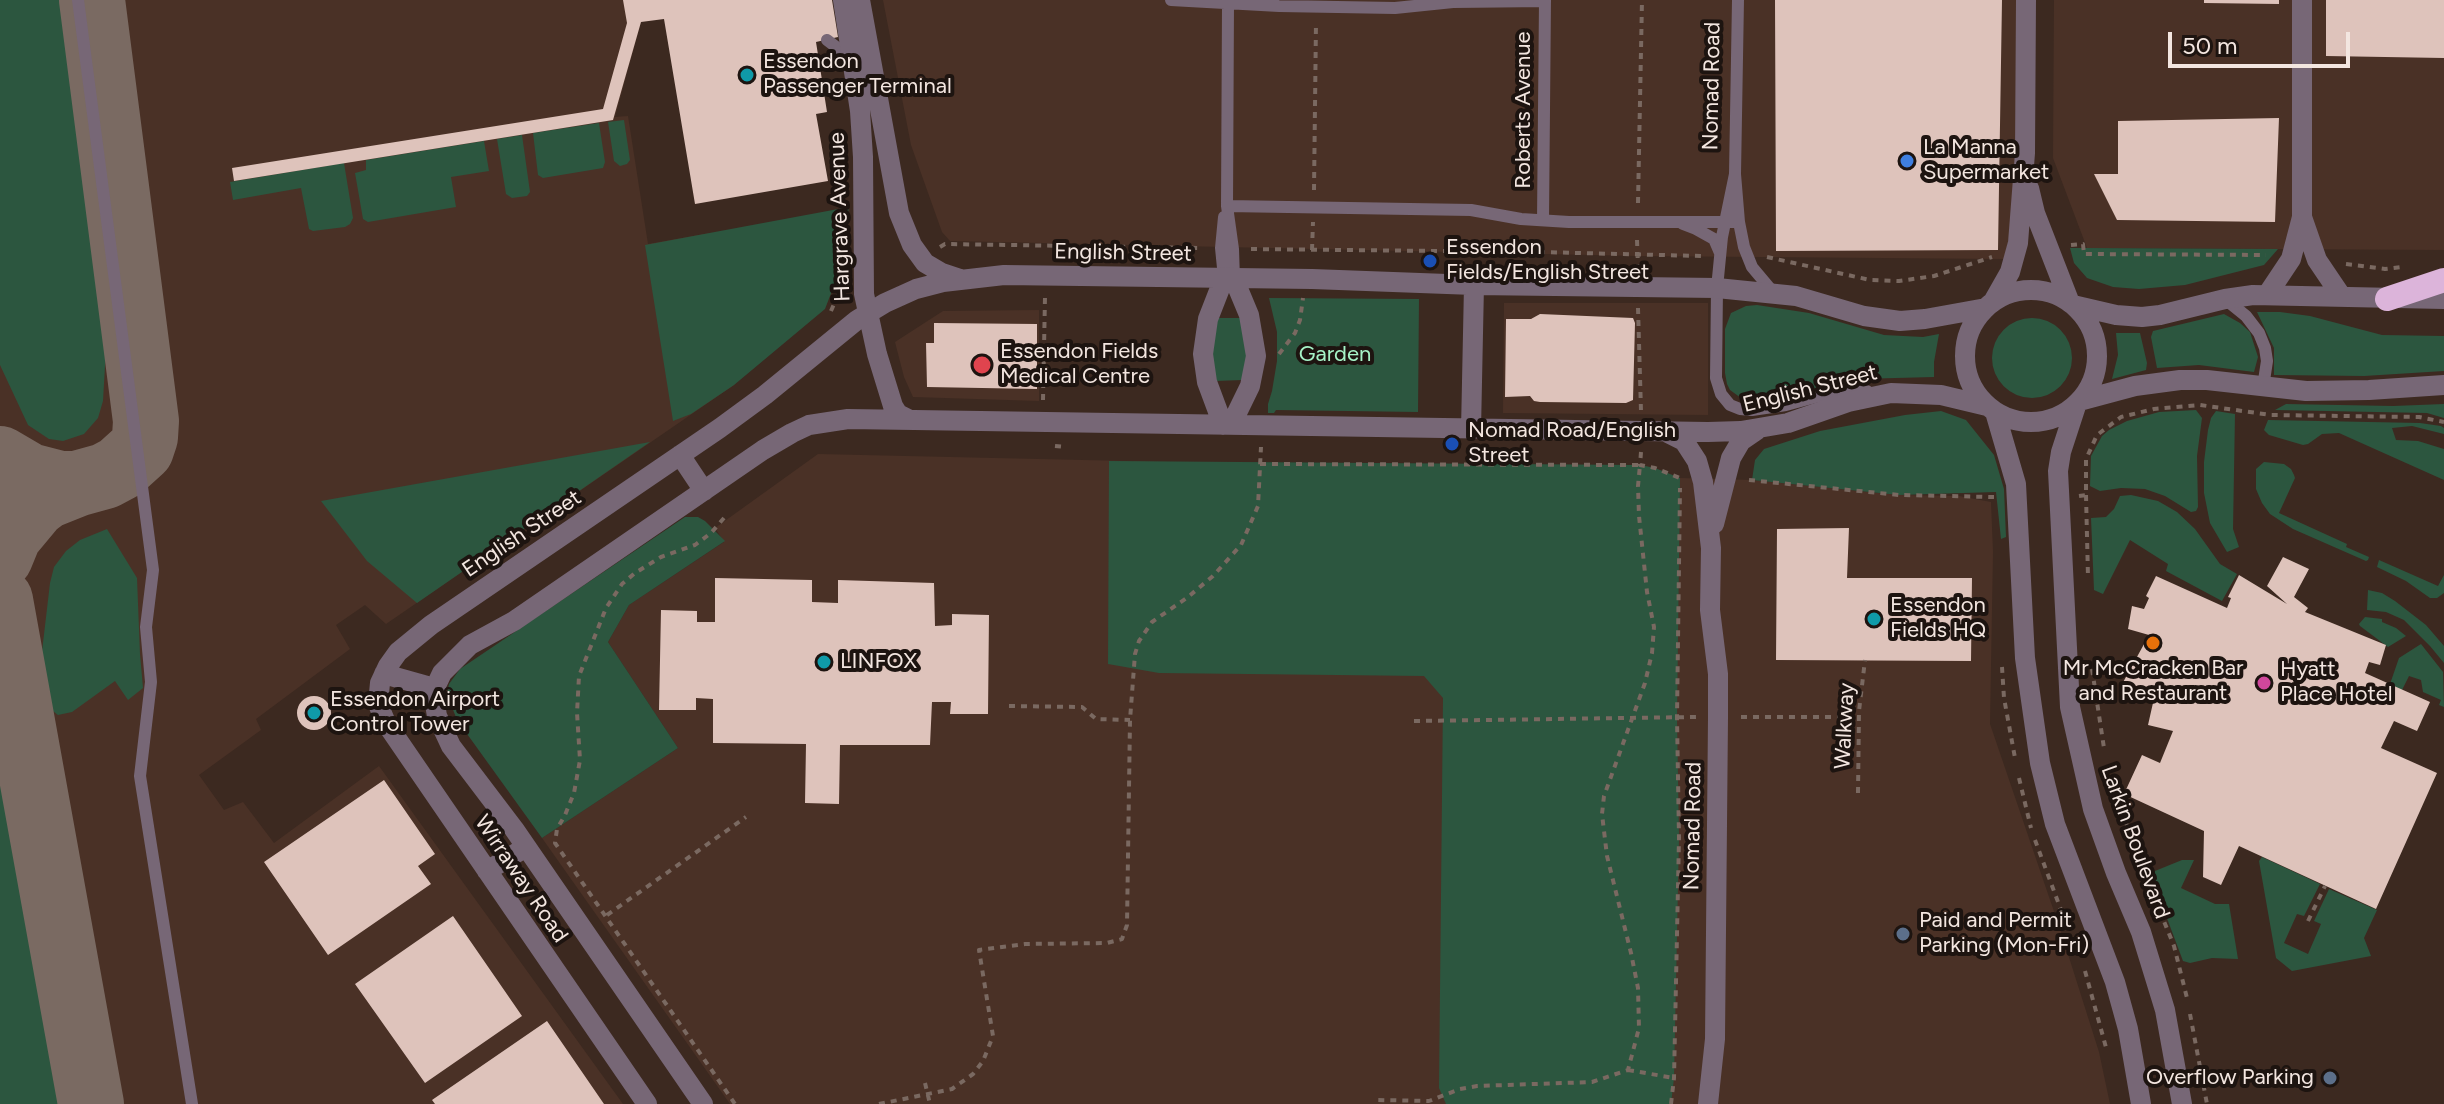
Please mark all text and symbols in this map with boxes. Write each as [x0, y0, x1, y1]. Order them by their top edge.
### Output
scale bar [2172, 16, 2354, 66]
street label: Nomad Road [1698, 21, 1726, 151]
street label: Roberts Avenue [1511, 31, 1537, 189]
text: 50 m [2182, 31, 2238, 60]
place label: Essendon Passenger Terminal [763, 49, 952, 100]
marker: Essendon Passenger Terminal [738, 66, 756, 84]
street label: Hargrave Avenue [824, 132, 856, 302]
place label: La Manna Supermarket [1923, 135, 2049, 186]
marker: La Manna Supermarket [1898, 152, 1916, 170]
place label: Essendon Fields/English Street [1446, 235, 1649, 286]
street label: English Street [1054, 239, 1192, 267]
marker: Essendon Fields/English Street [1421, 252, 1439, 270]
place label: Essendon Fields Medical Centre [1000, 339, 1158, 390]
park label: Garden [1299, 342, 1371, 368]
marker: Essendon Fields Medical Centre [971, 354, 993, 376]
street label: English Street [1740, 360, 1880, 418]
place label: Nomad Road/English Street [1468, 418, 1676, 470]
marker: Nomad Road/English Street [1443, 435, 1461, 453]
street label: English Street [458, 485, 586, 583]
place label: Essendon Fields HQ [1890, 593, 1986, 644]
marker: Essendon Fields HQ [1865, 610, 1883, 628]
marker: Mr McCracken Bar and Restaurant [2144, 634, 2162, 652]
place label: LINFOX [840, 649, 917, 675]
marker: LINFOX [815, 653, 833, 671]
place label: Mr McCracken Bar and Restaurant [2063, 656, 2243, 708]
place label: Hyatt Place Hotel [2280, 657, 2393, 708]
marker: Hyatt Place Hotel [2255, 674, 2273, 692]
street label: Walkway [1830, 682, 1860, 770]
place label: Essendon Airport Control Tower [330, 687, 500, 738]
marker: Essendon Airport Control Tower [305, 704, 323, 722]
street label: Nomad Road [1679, 761, 1707, 891]
street label: Larkin Boulevard [2095, 762, 2175, 922]
street label: Wirraway Road [469, 810, 573, 948]
place label: Paid and Permit Parking (Mon-Fri) [1919, 908, 2089, 960]
marker: Paid and Permit Parking (Mon-Fri) [1894, 925, 1912, 943]
place label: Overflow Parking [2146, 1065, 2314, 1091]
marker: Overflow Parking [2321, 1069, 2339, 1087]

